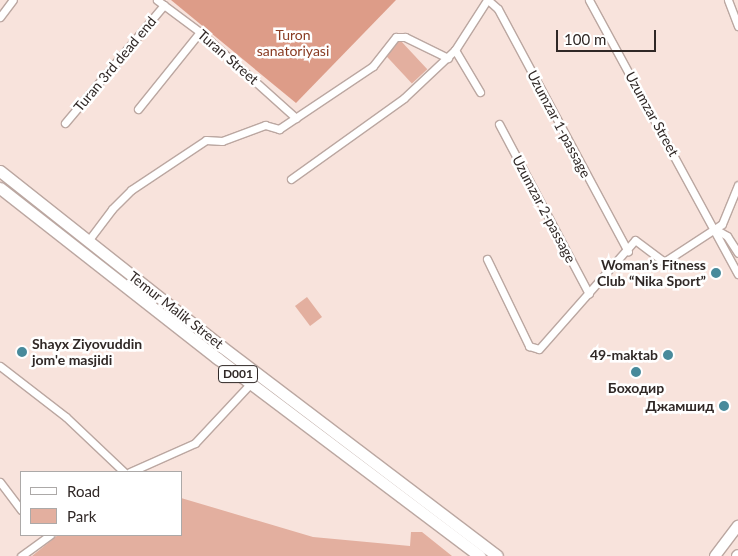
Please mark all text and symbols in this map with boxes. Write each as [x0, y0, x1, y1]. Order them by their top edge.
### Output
street label: Turan 3rd dead end [70, 13, 160, 115]
scale bar [558, 20, 658, 52]
street label: Turan Street [194, 26, 262, 88]
park label: Turon sanatoriyasi [257, 27, 329, 59]
text: 100 m [564, 30, 606, 48]
street label: Uzumzаr 1-passage [524, 67, 594, 181]
street label: Uzumzаr Street [622, 69, 682, 159]
street label: Uzumzаr 2-passage [509, 152, 579, 266]
place label: Woman’s Fitness Club “Nika Sport” [597, 257, 706, 290]
marker: Woman’s Fitness Club “Nika Sport” [710, 267, 722, 279]
street label: Temur Malik Street [125, 268, 227, 352]
place label: Shayx Ziyovuddin jom'e masjidi [32, 336, 142, 368]
marker: Shayx Ziyovuddin jom'e masjidi [16, 346, 28, 358]
place label: 49-maktab [590, 347, 658, 363]
marker: 49-maktab [662, 349, 674, 361]
road number: D001 [217, 364, 259, 384]
marker: Боходир [630, 366, 642, 378]
place label: Боходир [608, 380, 664, 396]
place label: Джамшид [645, 398, 714, 414]
marker: Джамшид [718, 400, 730, 412]
legend [20, 471, 182, 536]
text: Road [67, 482, 100, 500]
text: Park [67, 507, 96, 525]

